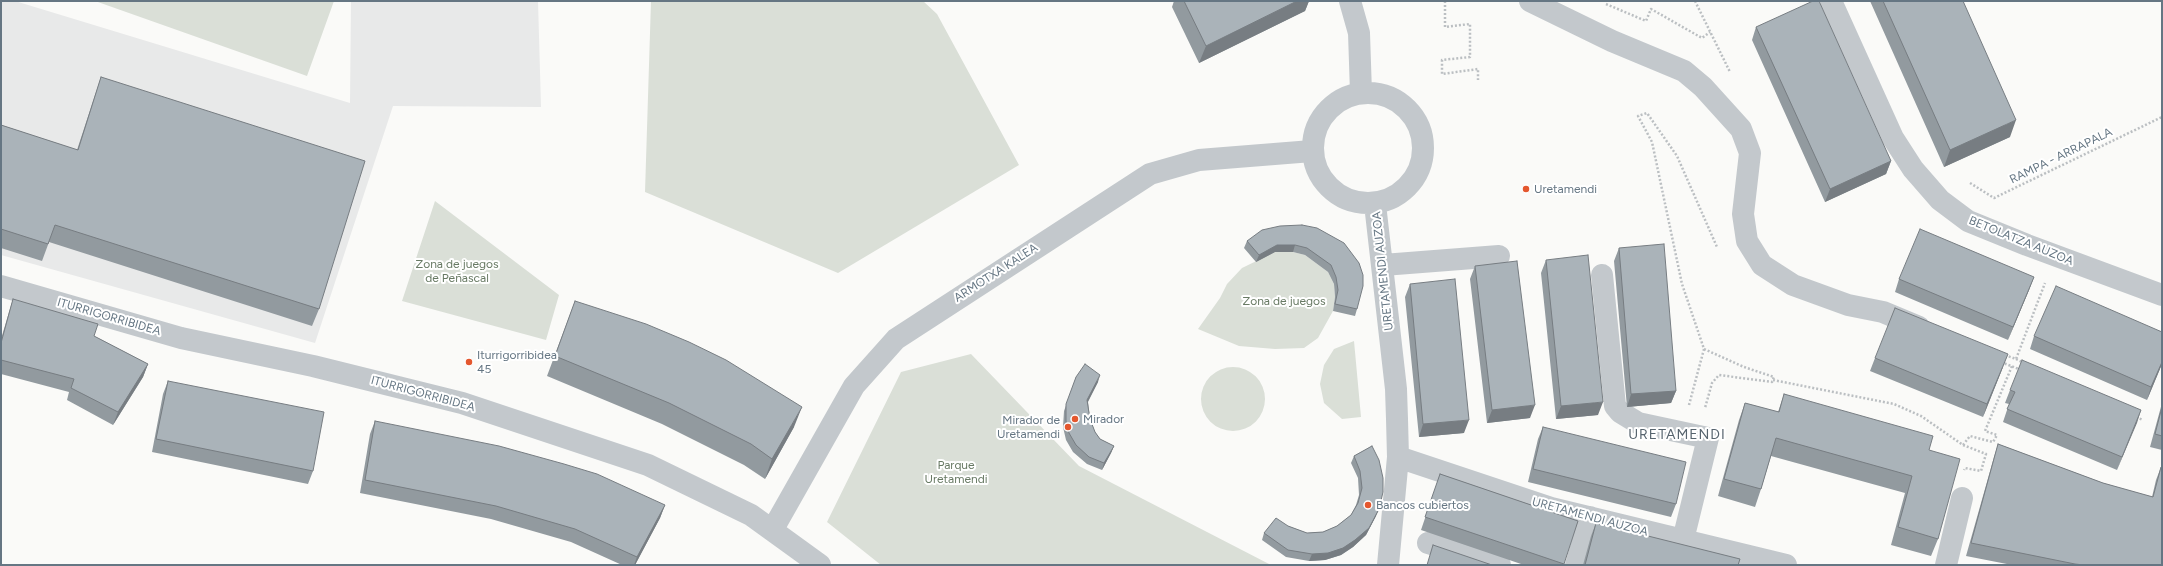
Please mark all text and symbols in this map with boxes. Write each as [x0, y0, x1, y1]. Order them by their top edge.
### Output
street label: RAMPA - ARRAPALA [2007, 125, 2115, 187]
place label: Uretamendi [1534, 182, 1597, 196]
marker: Uretamendi [1521, 184, 1531, 194]
street label: URETAMENDI AUZOA [1370, 211, 1396, 331]
street label: BETOLATZA AUZOA [1967, 213, 2075, 269]
street label: ARMOTXA KALEA [951, 241, 1041, 305]
park label: Zona de juegos de Peñascal [415, 257, 499, 285]
park label: Zona de juegos [1242, 294, 1326, 308]
street label: ITURRIGORRIBIDEA [55, 295, 163, 339]
place label: Iturrigorribidea 45 [477, 348, 557, 376]
marker: Iturrigorribidea 45 [464, 357, 474, 367]
street label: ITURRIGORRIBIDEA [369, 373, 477, 415]
place label: Mirador [1083, 412, 1124, 426]
place label: Mirador de Uretamendi [997, 413, 1060, 441]
marker: Mirador [1070, 414, 1080, 424]
marker: Mirador de Uretamendi [1063, 422, 1073, 432]
district label: URETAMENDI [1628, 427, 1726, 443]
park label: Parque Uretamendi [925, 458, 987, 486]
street label: URETAMENDI AUZOA [1530, 495, 1650, 539]
place label: Bancos cubiertos [1376, 498, 1469, 512]
marker: Bancos cubiertos [1363, 500, 1373, 510]

